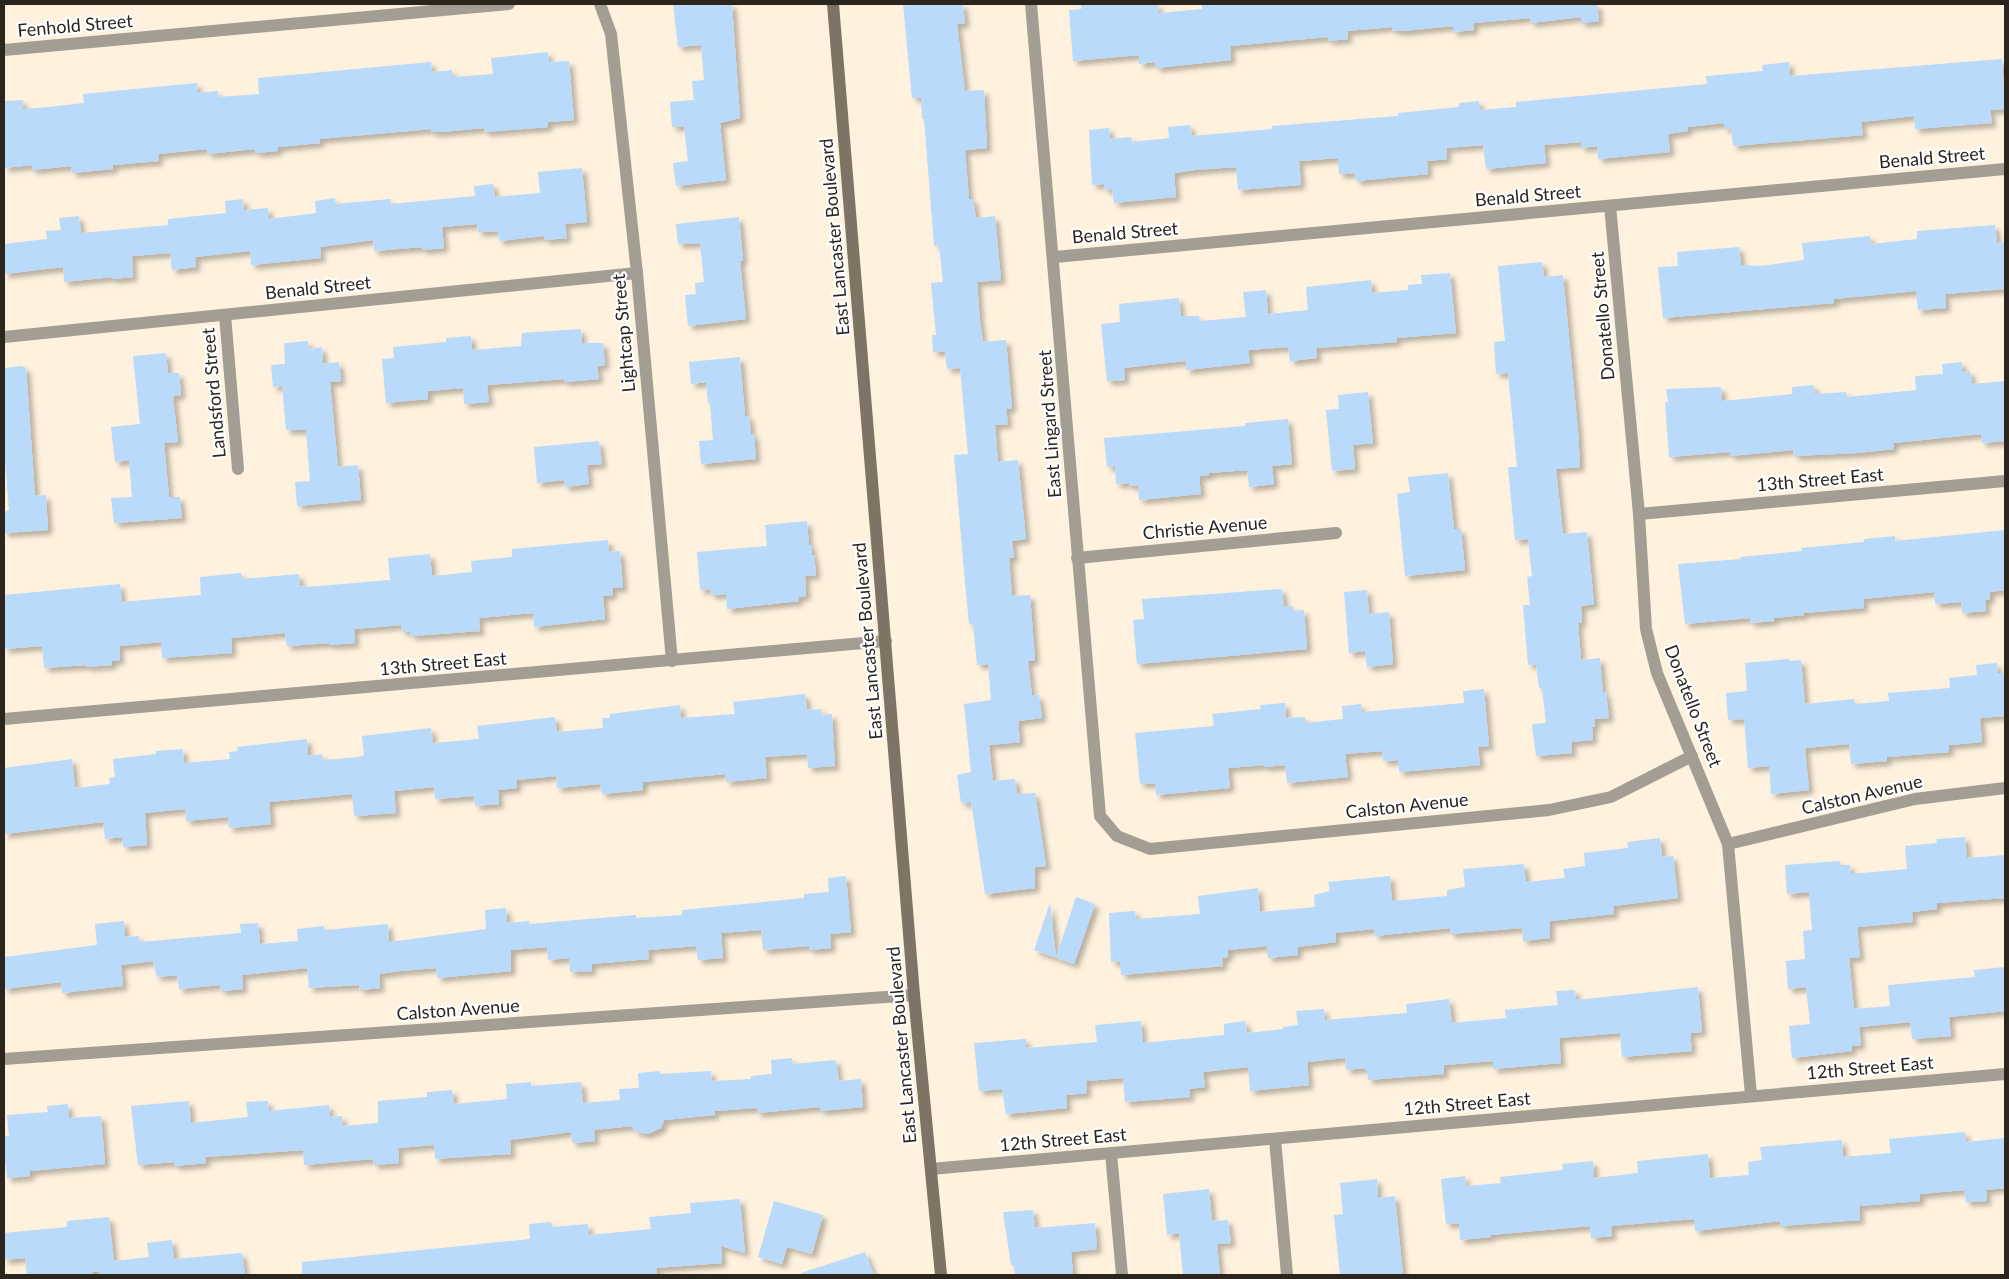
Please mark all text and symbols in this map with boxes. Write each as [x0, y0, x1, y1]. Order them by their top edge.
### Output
street label: Fenhold Street [16, 9, 134, 41]
street label: East Lancaster Boulevard [814, 138, 854, 337]
street label: Benald Street [1878, 141, 1986, 173]
street label: Benald Street [1474, 179, 1582, 211]
street label: Benald Street [1071, 216, 1179, 248]
street label: Donatello Street [1585, 250, 1619, 381]
street label: Benald Street [264, 270, 372, 304]
street label: Lightcap Street [607, 272, 639, 393]
street label: Landsford Street [196, 327, 230, 459]
street label: East Lingard Street [1033, 349, 1065, 499]
street label: 13th Street East [1755, 462, 1885, 496]
street label: Christie Avenue [1142, 511, 1268, 543]
street label: East Lancaster Boulevard [847, 542, 887, 741]
street label: Donatello Street [1661, 641, 1728, 770]
street label: 13th Street East [378, 646, 508, 680]
street label: Calston Avenue [1799, 769, 1924, 819]
street label: Calston Avenue [1344, 788, 1469, 822]
street label: East Lancaster Boulevard [881, 946, 921, 1145]
street label: Calston Avenue [396, 994, 520, 1024]
street label: 12th Street East [1805, 1050, 1935, 1084]
street label: 12th Street East [1402, 1086, 1532, 1120]
street label: 12th Street East [998, 1122, 1128, 1156]

